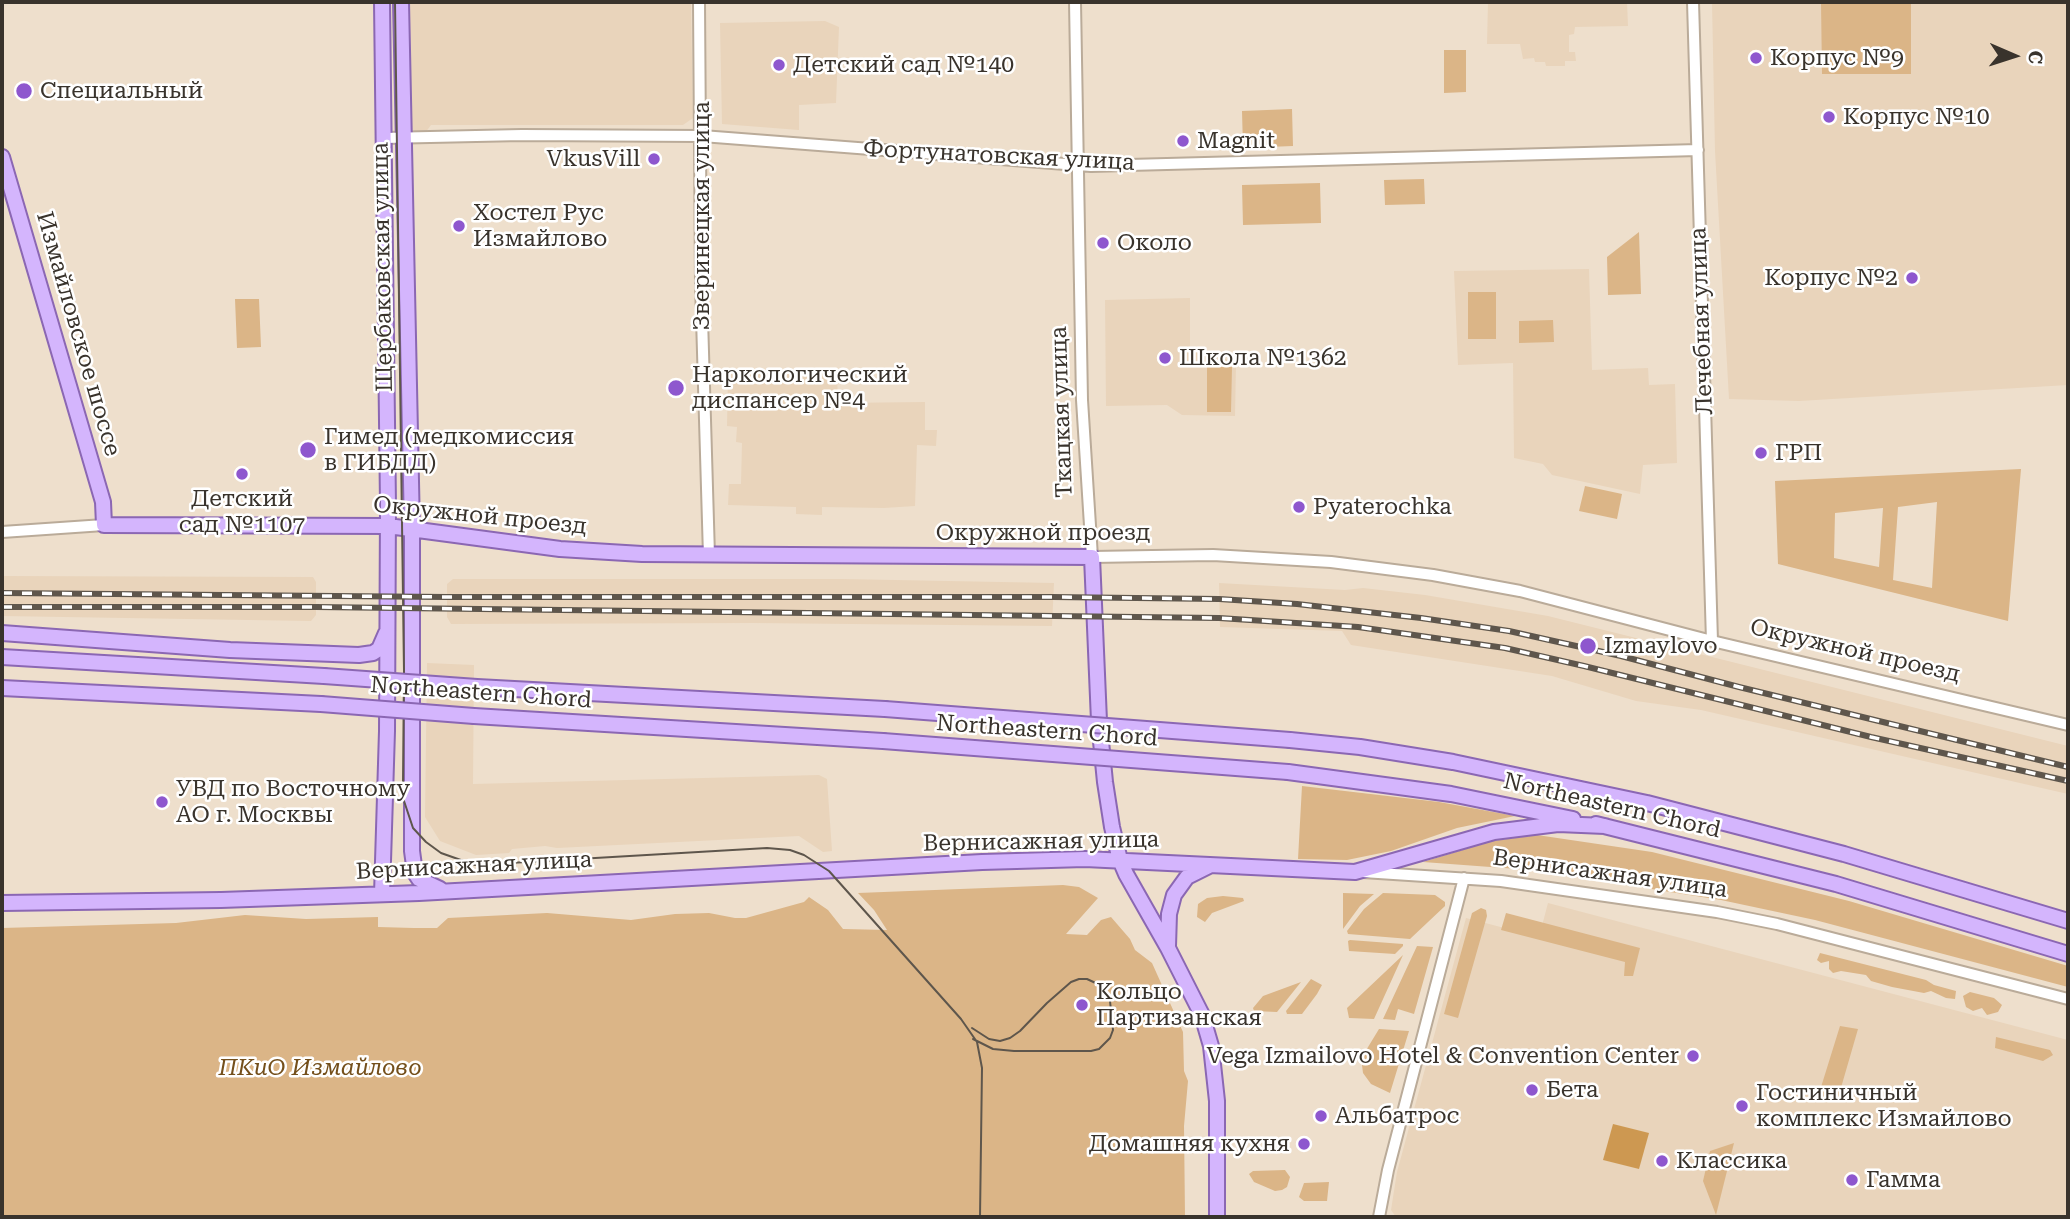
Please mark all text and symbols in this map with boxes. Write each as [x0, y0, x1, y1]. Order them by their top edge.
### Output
north arrow [1979, 21, 2049, 91]
place label: Корпус №9 [1770, 44, 1904, 72]
marker: Корпус №9 [1748, 50, 1764, 66]
text: С [2024, 50, 2047, 64]
place label: Детский сад №140 [793, 51, 1014, 79]
marker: Детский сад №140 [771, 57, 787, 73]
place label: Специальный [40, 77, 203, 105]
marker: Специальный [14, 81, 34, 101]
street label: Зверинецкая улица [688, 101, 716, 331]
place label: Корпус №10 [1843, 103, 1990, 131]
marker: Корпус №10 [1821, 109, 1837, 125]
place label: Magnit [1197, 127, 1275, 155]
marker: Magnit [1175, 133, 1191, 149]
street label: Фортунатовская улица [863, 135, 1135, 177]
street label: Щербаковская улица [367, 142, 399, 392]
place label: VkusVill [546, 145, 640, 173]
marker: VkusVill [646, 151, 662, 167]
place label: Хостел Рус Измайлово [473, 199, 607, 253]
street label: Измайловское шоссе [30, 209, 126, 459]
marker: Хостел Рус Измайлово [451, 218, 467, 234]
street label: Лечебная улица [1685, 227, 1719, 415]
place label: Около [1117, 229, 1192, 257]
marker: Около [1095, 235, 1111, 251]
place label: Корпус №2 [1764, 264, 1898, 292]
marker: Корпус №2 [1904, 270, 1920, 286]
street label: Ткацкая улица [1045, 326, 1079, 498]
place label: Школа №1362 [1179, 344, 1347, 372]
marker: Школа №1362 [1157, 350, 1173, 366]
place label: Наркологический диспансер №4 [692, 361, 908, 415]
marker: Наркологический диспансер №4 [666, 378, 686, 398]
place label: Гимед (медкомиссия в ГИБДД) [324, 423, 574, 477]
place label: ГРП [1775, 439, 1822, 467]
marker: Гимед (медкомиссия в ГИБДД) [298, 440, 318, 460]
marker: ГРП [1753, 445, 1769, 461]
marker: Детский сад №1107 [234, 466, 250, 482]
place label: Детский сад №1107 [179, 485, 305, 539]
street label: Окружной проезд [372, 491, 588, 541]
place label: Pyaterochka [1313, 493, 1452, 521]
marker: Pyaterochka [1291, 499, 1307, 515]
street label: Окружной проезд [936, 519, 1150, 547]
street label: Окружной проезд [1747, 613, 1963, 689]
place label: Izmaylovo [1604, 632, 1718, 660]
marker: Izmaylovo [1578, 636, 1598, 656]
street label: Northeastern Chord [369, 671, 593, 715]
street label: Northeastern Chord [935, 709, 1159, 753]
street label: Northeastern Chord [1501, 768, 1723, 844]
place label: УВД по Восточному АО г. Москвы [176, 775, 410, 829]
marker: УВД по Восточному АО г. Москвы [154, 794, 170, 810]
street label: Вернисажная улица [923, 826, 1159, 858]
street label: Вернисажная улица [1491, 844, 1729, 904]
street label: Вернисажная улица [355, 846, 593, 886]
place label: Кольцо Партизанская [1096, 978, 1262, 1032]
marker: Кольцо Партизанская [1074, 997, 1090, 1013]
place label: Vega Izmailovo Hotel & Convention Center [1206, 1042, 1679, 1070]
marker: Vega Izmailovo Hotel & Convention Center [1685, 1048, 1701, 1064]
park label: ПКиО Измайлово [218, 1054, 422, 1082]
place label: Бета [1546, 1076, 1599, 1104]
place label: Гостиничный комплекс Измайлово [1756, 1079, 2012, 1133]
marker: Бета [1524, 1082, 1540, 1098]
marker: Гостиничный комплекс Измайлово [1734, 1098, 1750, 1114]
place label: Альбатрос [1335, 1102, 1459, 1130]
marker: Альбатрос [1313, 1108, 1329, 1124]
place label: Домашняя кухня [1089, 1130, 1290, 1158]
marker: Домашняя кухня [1296, 1136, 1312, 1152]
place label: Классика [1676, 1147, 1787, 1175]
marker: Классика [1654, 1153, 1670, 1169]
place label: Гамма [1866, 1166, 1940, 1194]
marker: Гамма [1844, 1172, 1860, 1188]

